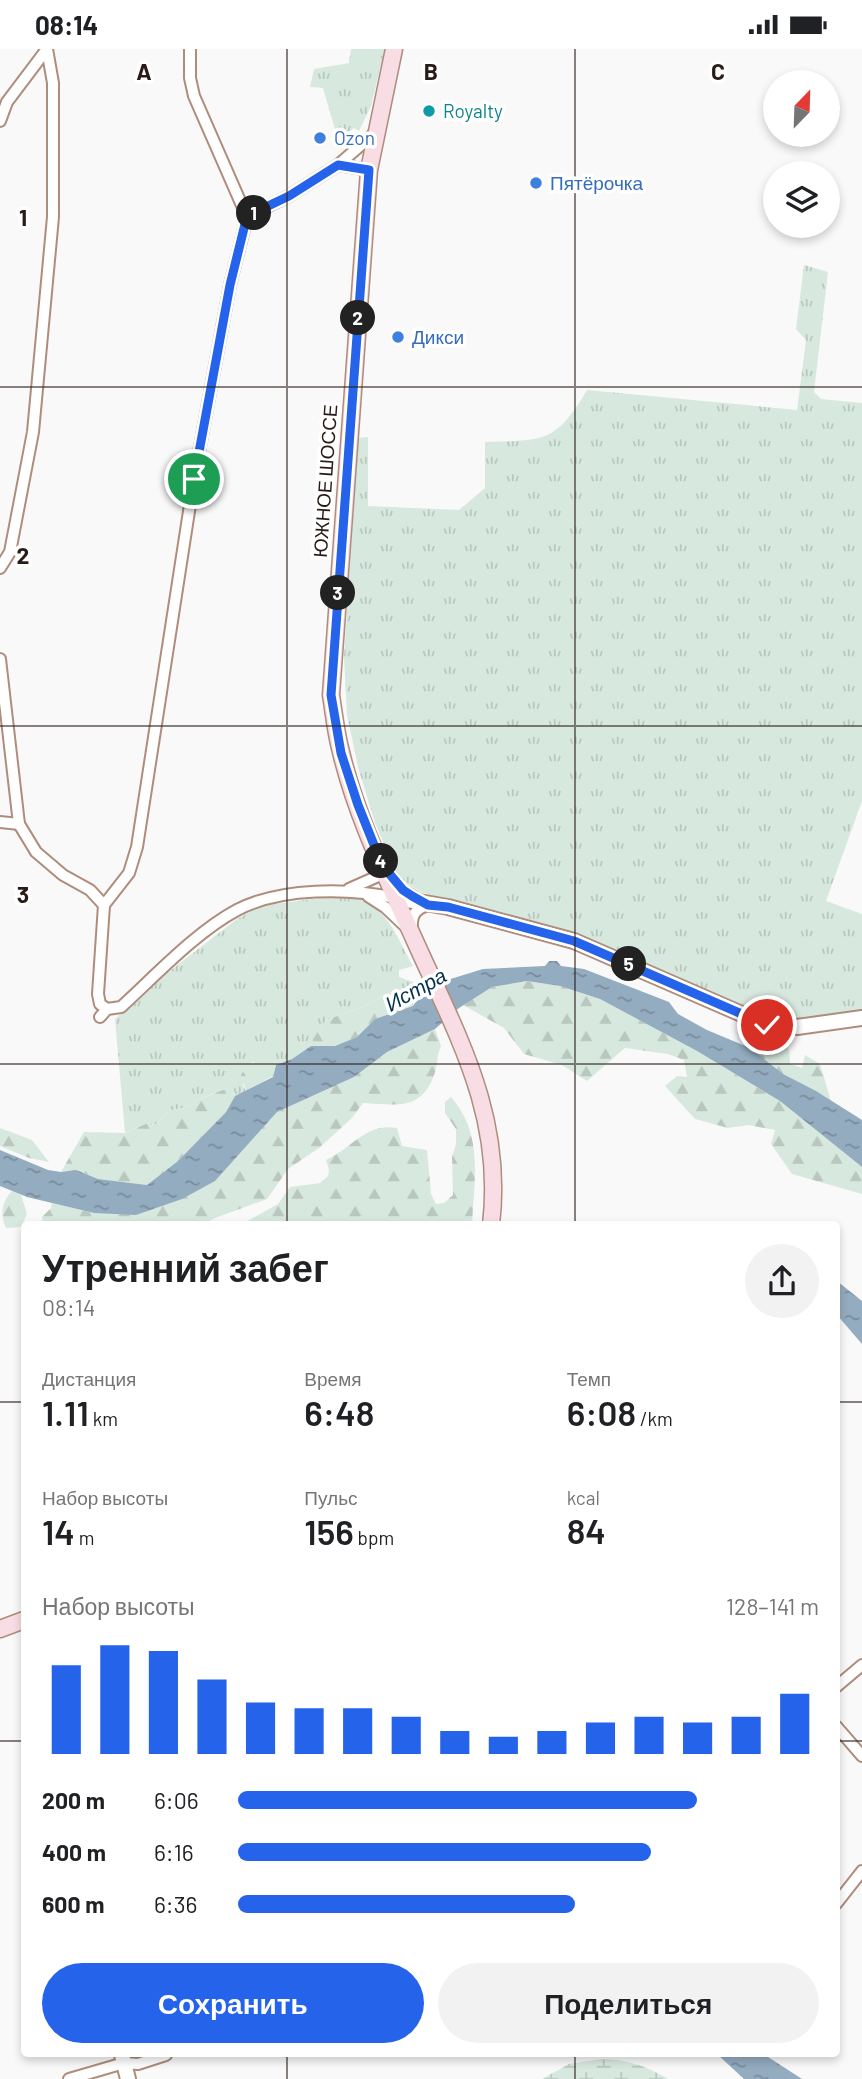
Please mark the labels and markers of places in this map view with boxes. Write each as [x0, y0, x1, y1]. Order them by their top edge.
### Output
place label: Royalty [443, 99, 503, 122]
marker: Royalty [421, 103, 437, 119]
place label: Ozon [334, 126, 375, 149]
marker: Ozon [312, 130, 328, 146]
place label: Пятёрочка [550, 171, 644, 194]
marker: Пятёрочка [528, 175, 544, 191]
pin: 1 [236, 195, 272, 231]
pin: 2 [340, 301, 376, 335]
place label: Дикси [412, 325, 464, 348]
marker: Дикси [390, 329, 406, 345]
pin [164, 449, 224, 509]
pin: 3 [320, 575, 356, 611]
pin: 4 [364, 843, 398, 879]
pin: 5 [612, 947, 646, 981]
pin [737, 995, 797, 1055]

